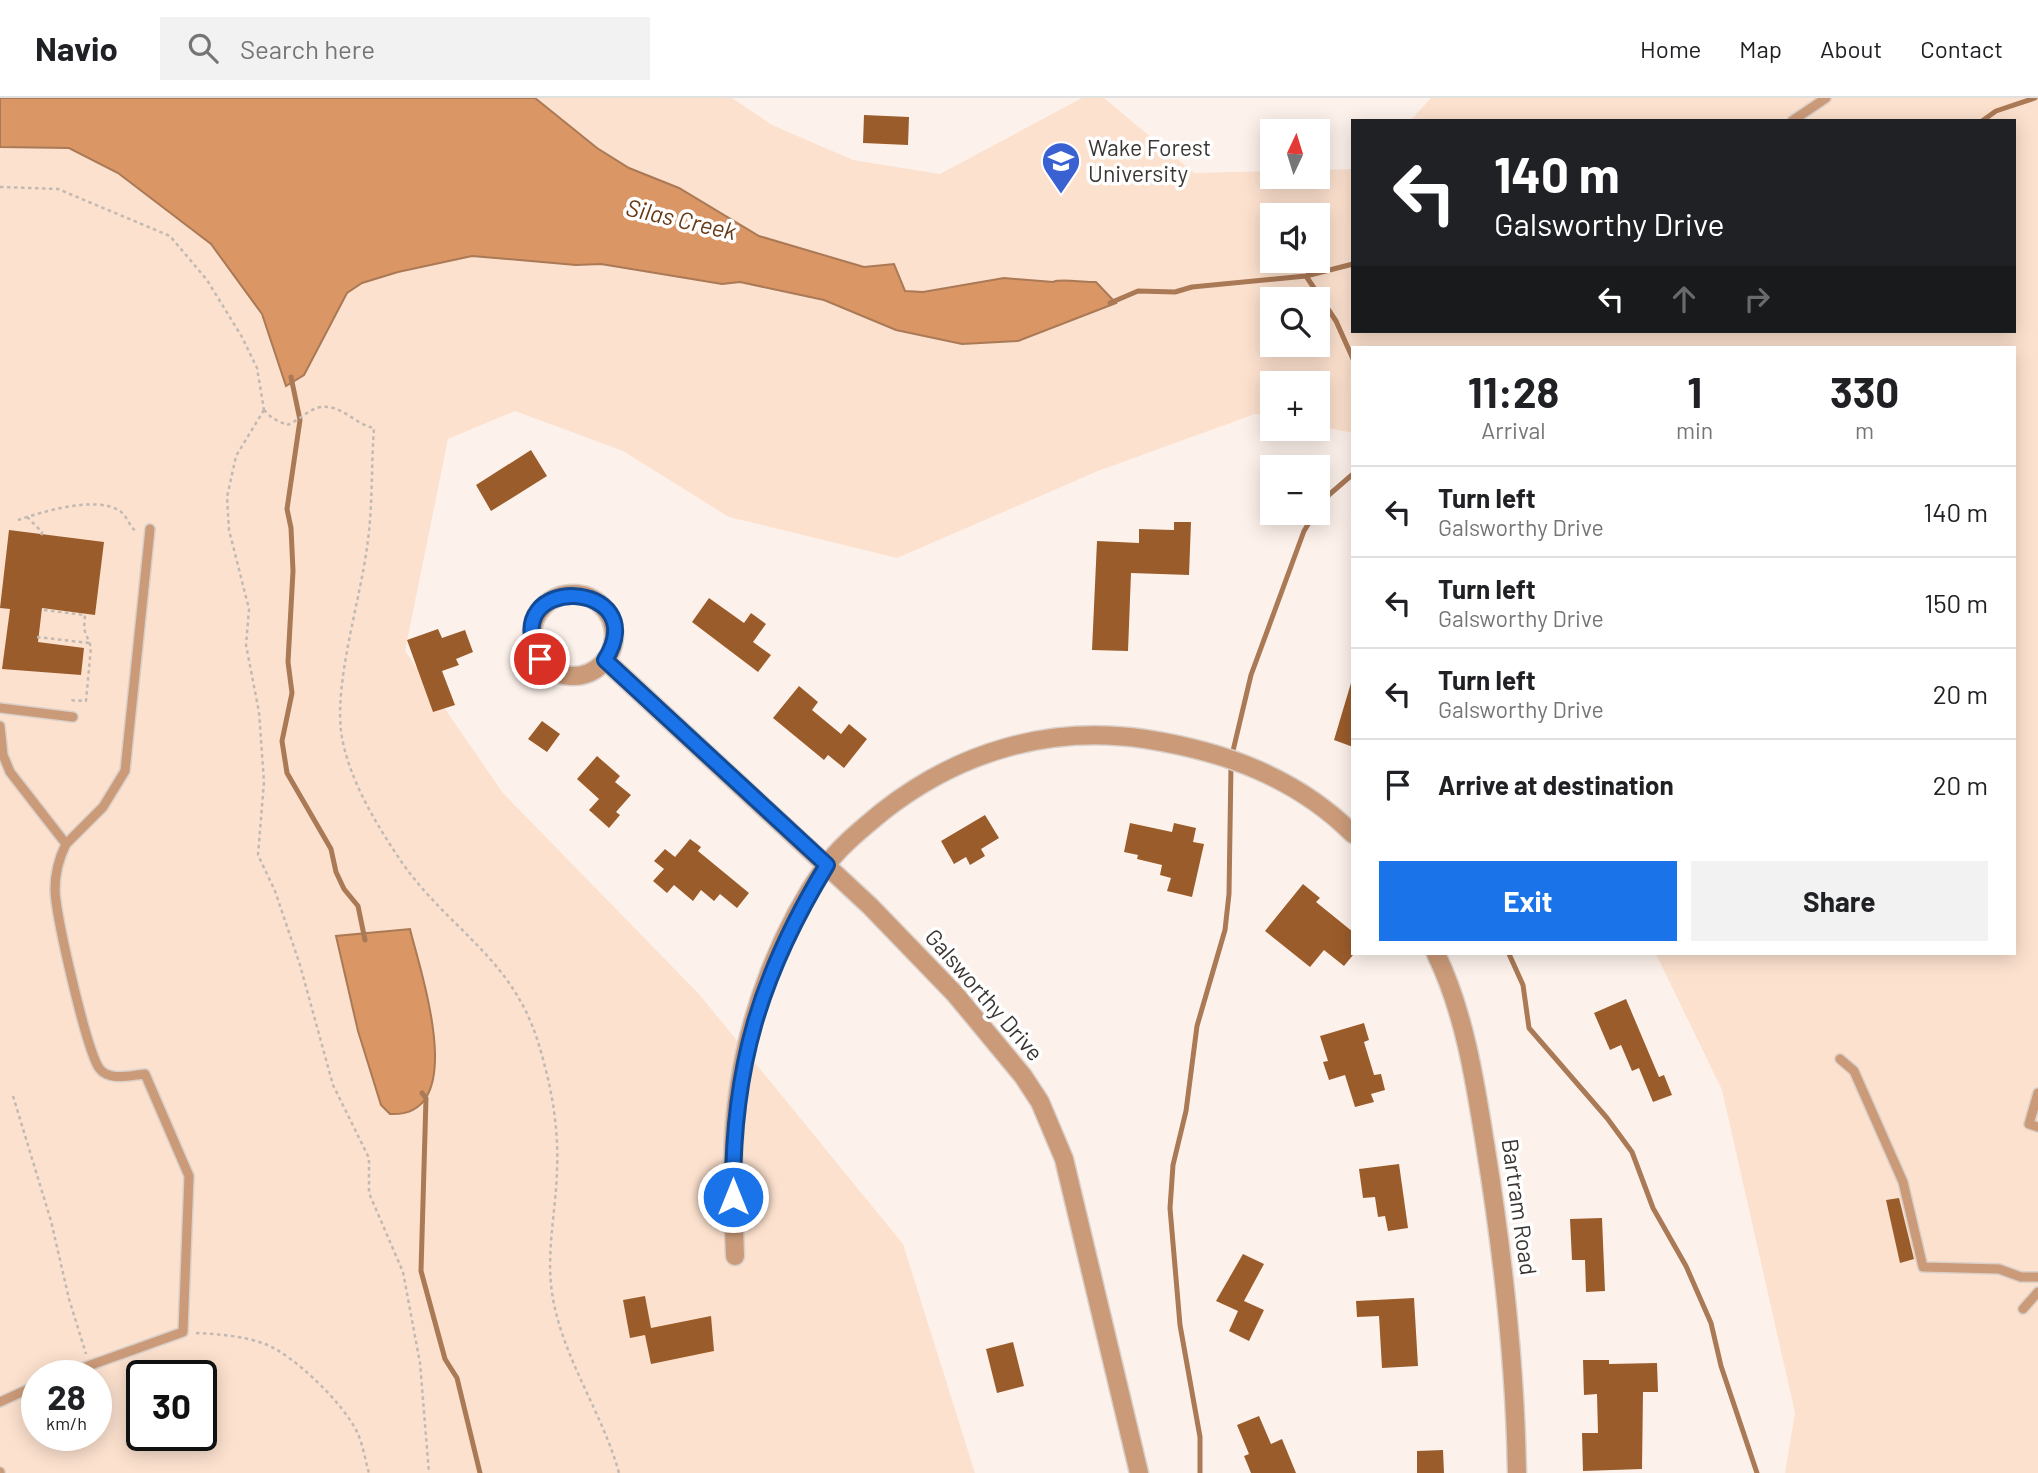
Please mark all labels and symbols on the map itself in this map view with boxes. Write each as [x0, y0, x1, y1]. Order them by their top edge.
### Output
north arrow [1260, 119, 1330, 189]
place label: Wake Forest University [1088, 133, 1211, 187]
school or university icon: Wake Forest University [1040, 140, 1082, 195]
water label: Silas Creek [623, 192, 740, 245]
pin [510, 629, 570, 689]
street label: Galsworthy Drive [920, 923, 1050, 1066]
street label: Bartram Road [1497, 1137, 1543, 1277]
position arrow [696, 1160, 770, 1234]
speed limit sign: 30 [126, 1360, 217, 1451]

